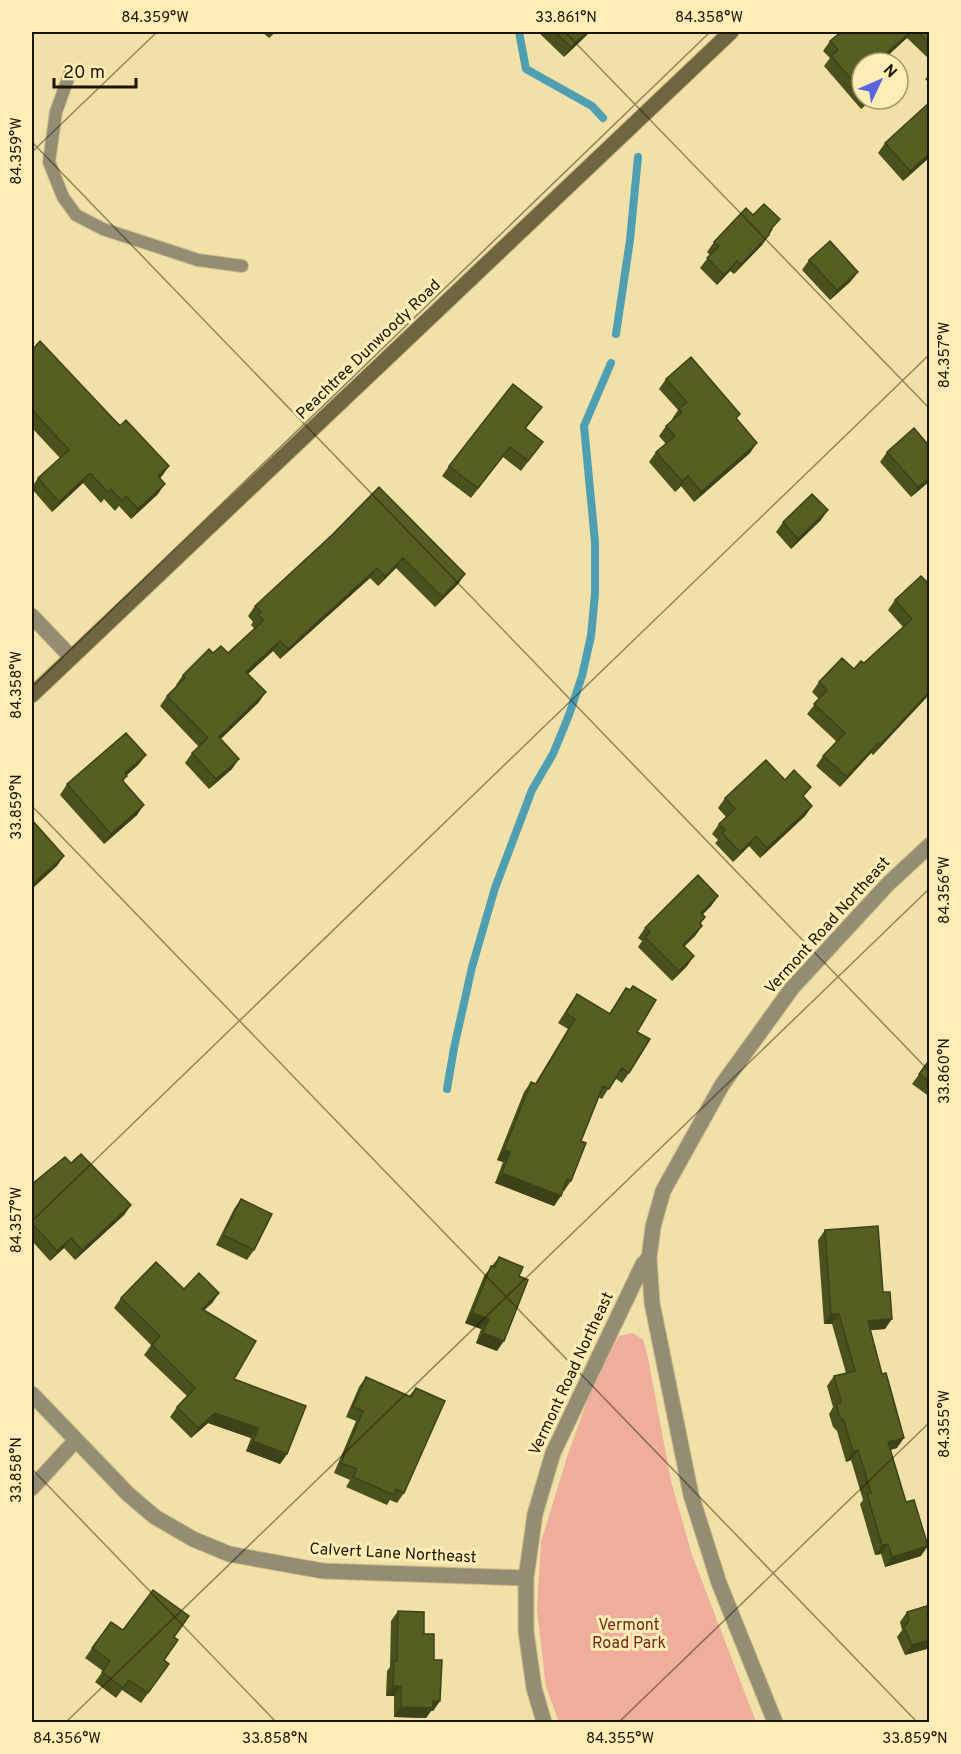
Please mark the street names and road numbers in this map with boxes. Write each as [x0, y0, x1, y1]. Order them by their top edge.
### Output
street label: Peachtree Dunwoody Road [293, 276, 445, 424]
street label: Vermont Road Northeast [761, 853, 895, 999]
street label: Vermont Road Northeast [525, 1289, 619, 1459]
street label: Calvert Lane Northeast [309, 1540, 477, 1568]

